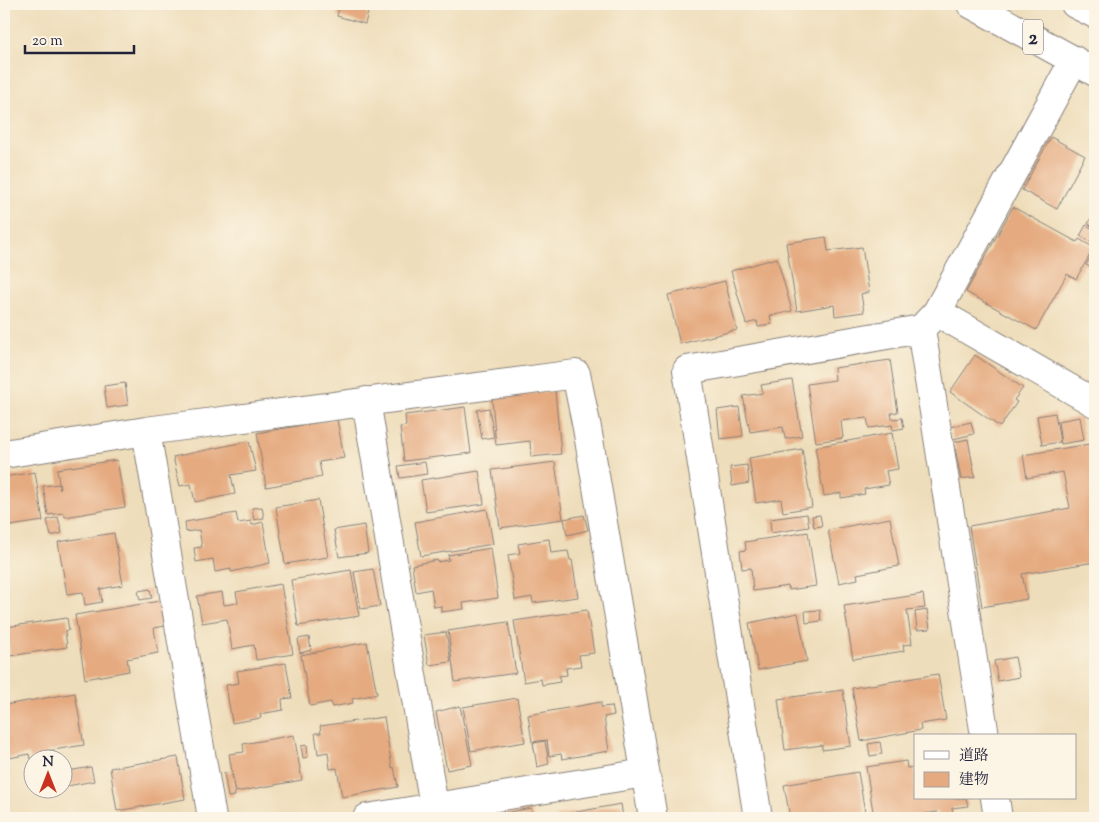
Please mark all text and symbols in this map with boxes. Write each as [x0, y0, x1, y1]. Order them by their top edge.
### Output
road number: 2 [1023, 20, 1043, 54]
scale bar [25, 22, 134, 54]
text: 20 m [32, 31, 63, 52]
legend [914, 734, 1076, 800]
text: 道路 [959, 746, 989, 767]
north arrow [22, 750, 72, 800]
text: N [42, 753, 54, 773]
text: 建物 [959, 770, 989, 791]

